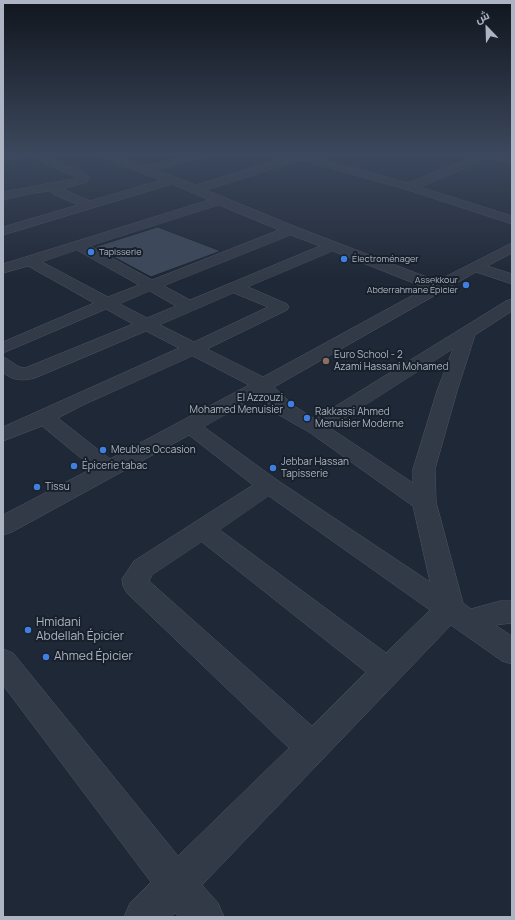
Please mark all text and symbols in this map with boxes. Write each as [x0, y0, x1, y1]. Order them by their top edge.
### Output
text: ش [473, 7, 492, 26]
north arrow [467, 8, 507, 48]
marker: Tapisserie [86, 247, 96, 257]
place label: Tapisserie [99, 247, 141, 257]
marker: Électroménager [339, 254, 349, 264]
place label: Électroménager [352, 254, 418, 264]
place label: Assekkour Abderrahmane Épicier [367, 275, 458, 296]
marker: Assekkour Abderrahmane Épicier [461, 280, 471, 290]
place label: Euro School - 2 Azami Hassani Mohamed [334, 349, 448, 372]
marker: Euro School - 2 Azami Hassani Mohamed [321, 356, 331, 366]
place label: El Azzouzi Mohamed Menuisier [190, 392, 283, 416]
marker: El Azzouzi Mohamed Menuisier [286, 399, 296, 409]
place label: Rakkassi Ahmed Menuisier Moderne [315, 406, 404, 430]
marker: Rakkassi Ahmed Menuisier Moderne [302, 413, 312, 423]
place label: Meubles Occasion [111, 444, 196, 456]
marker: Meubles Occasion [98, 445, 108, 455]
place label: Jebbar Hassan Tapisserie [281, 456, 349, 480]
place label: Épicerie tabac [82, 460, 148, 472]
marker: Épicerie tabac [69, 461, 79, 471]
marker: Jebbar Hassan Tapisserie [268, 463, 278, 473]
place label: Tissu [45, 481, 70, 493]
marker: Tissu [32, 482, 42, 492]
place label: Hmidani Abdellah Épicier [36, 616, 124, 644]
marker: Hmidani Abdellah Épicier [23, 625, 33, 635]
place label: Ahmed Épicier [54, 650, 133, 664]
marker: Ahmed Épicier [41, 652, 51, 662]

